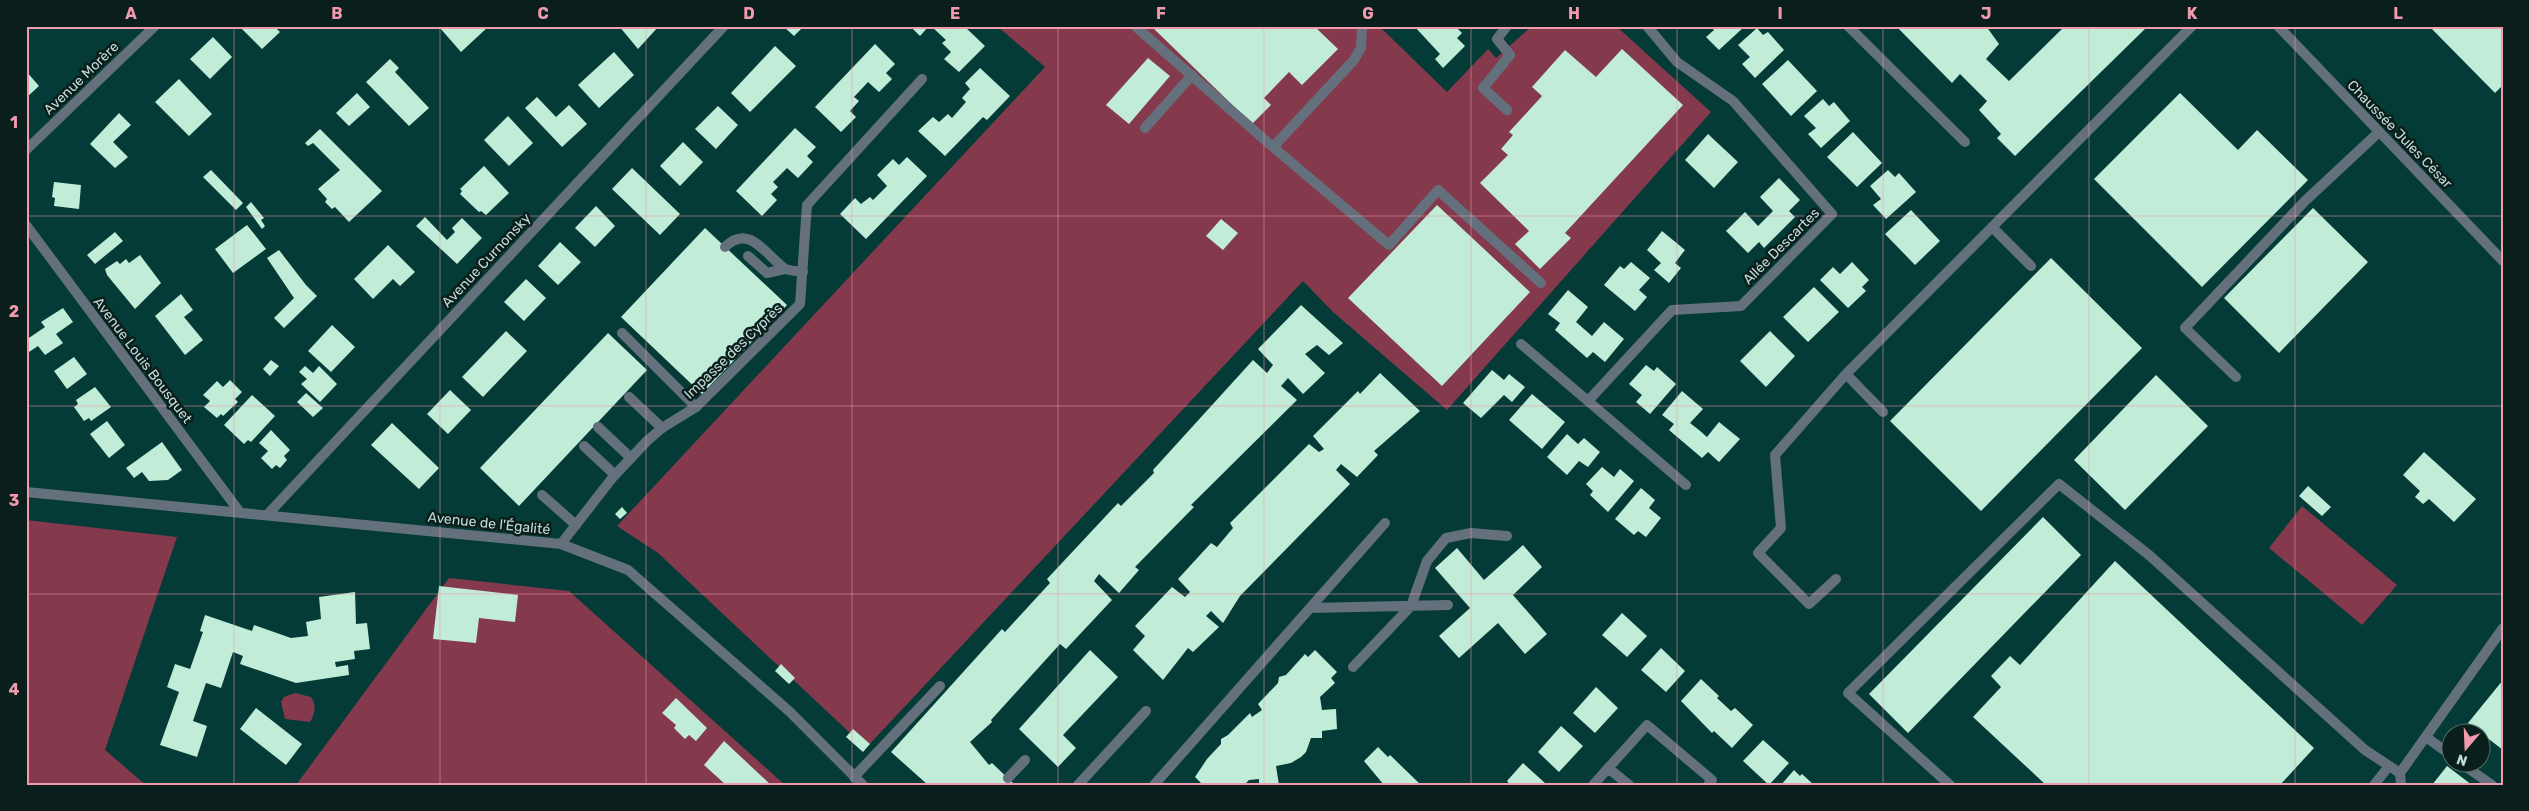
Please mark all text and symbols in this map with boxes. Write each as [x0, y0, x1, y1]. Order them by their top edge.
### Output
text: A [125, 4, 137, 23]
text: B [331, 4, 343, 23]
text: C [537, 4, 549, 23]
text: D [743, 4, 755, 23]
text: E [950, 4, 960, 23]
text: F [1156, 4, 1166, 23]
text: G [1362, 4, 1374, 23]
text: H [1568, 4, 1580, 23]
text: I [1777, 4, 1783, 23]
text: J [1981, 4, 1991, 23]
text: K [2187, 4, 2198, 23]
text: L [2393, 4, 2403, 23]
street label: Avenue Morère [40, 38, 122, 118]
street label: Chaussée Jules César [2344, 77, 2456, 192]
text: 1 [10, 113, 18, 132]
street label: Allée Descartes [1740, 205, 1823, 288]
street label: Avenue Curnonsky [438, 210, 535, 311]
street label: Avenue Louis Bousquet [90, 294, 196, 427]
street label: Impasse des Cyprès [681, 300, 786, 403]
text: 2 [9, 302, 19, 321]
text: 3 [9, 491, 19, 510]
street label: Avenue de l'Égalité [427, 508, 551, 538]
text: 4 [9, 680, 20, 699]
north arrow [2442, 724, 2492, 774]
text: N [2454, 750, 2469, 769]

